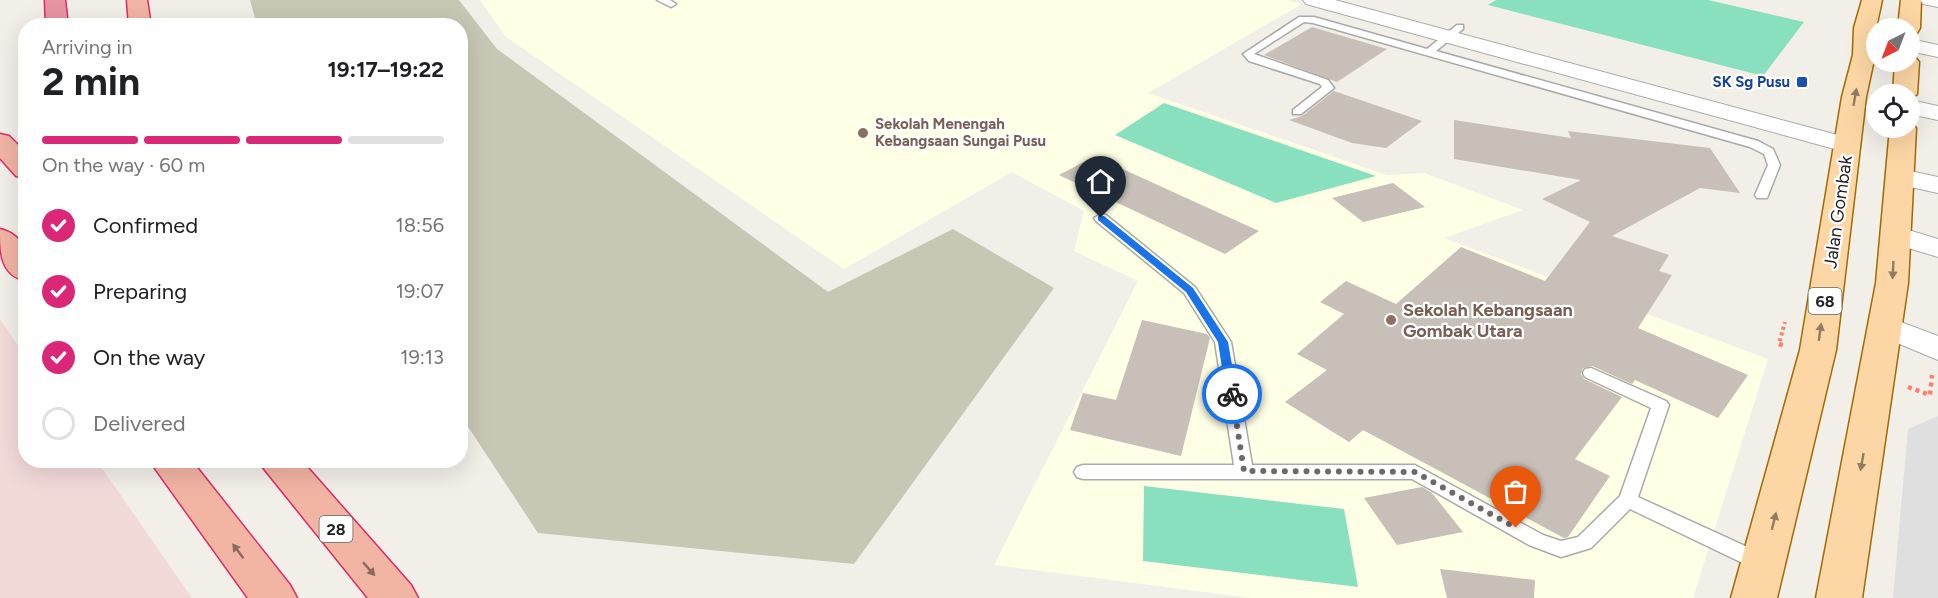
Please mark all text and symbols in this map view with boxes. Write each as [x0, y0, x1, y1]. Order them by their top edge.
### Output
north arrow [1866, 18, 1920, 72]
map controls [1866, 18, 1920, 138]
text: Arriving in [42, 35, 132, 59]
text: 19:17–19:22 [328, 56, 444, 83]
text: 2 min [42, 58, 140, 105]
place label: SK Sg Pusu [1713, 73, 1790, 91]
marker: SK Sg Pusu [1795, 75, 1809, 89]
button: locate [1866, 84, 1920, 138]
one-way arrow [1851, 88, 1860, 107]
place label: Sekolah Menengah Kebangsaan Sungai Pusu [875, 115, 1046, 150]
marker: Sekolah Menengah Kebangsaan Sungai Pusu [856, 126, 870, 140]
text: On the way · 60 m [42, 153, 205, 177]
street label: Jalan Gombak [1819, 154, 1857, 270]
pin [1075, 156, 1126, 218]
icon: home [1084, 165, 1117, 198]
icon: check [42, 209, 75, 242]
text: Confirmed [93, 212, 198, 239]
text: 18:56 [396, 213, 444, 237]
one-way arrow [1889, 260, 1898, 279]
icon: check [42, 275, 75, 308]
text: Preparing [93, 278, 187, 305]
text: 19:07 [396, 279, 444, 303]
road number: 68 [1808, 288, 1842, 314]
place label: Sekolah Kebangsaan Gombak Utara [1403, 299, 1573, 342]
marker: Sekolah Kebangsaan Gombak Utara [1384, 313, 1398, 327]
one-way arrow [1816, 322, 1825, 341]
icon: check [42, 341, 75, 374]
text: On the way [93, 344, 205, 371]
text: 19:13 [400, 345, 444, 369]
courier [1202, 364, 1262, 424]
icon: bike [1216, 378, 1249, 411]
text: Delivered [93, 410, 186, 437]
one-way arrow [1857, 453, 1866, 472]
pin [1490, 466, 1541, 528]
icon: bag [1499, 475, 1532, 508]
one-way arrow [1769, 512, 1779, 530]
road number: 28 [320, 516, 352, 542]
one-way arrow [232, 544, 244, 560]
one-way arrow [363, 561, 376, 577]

